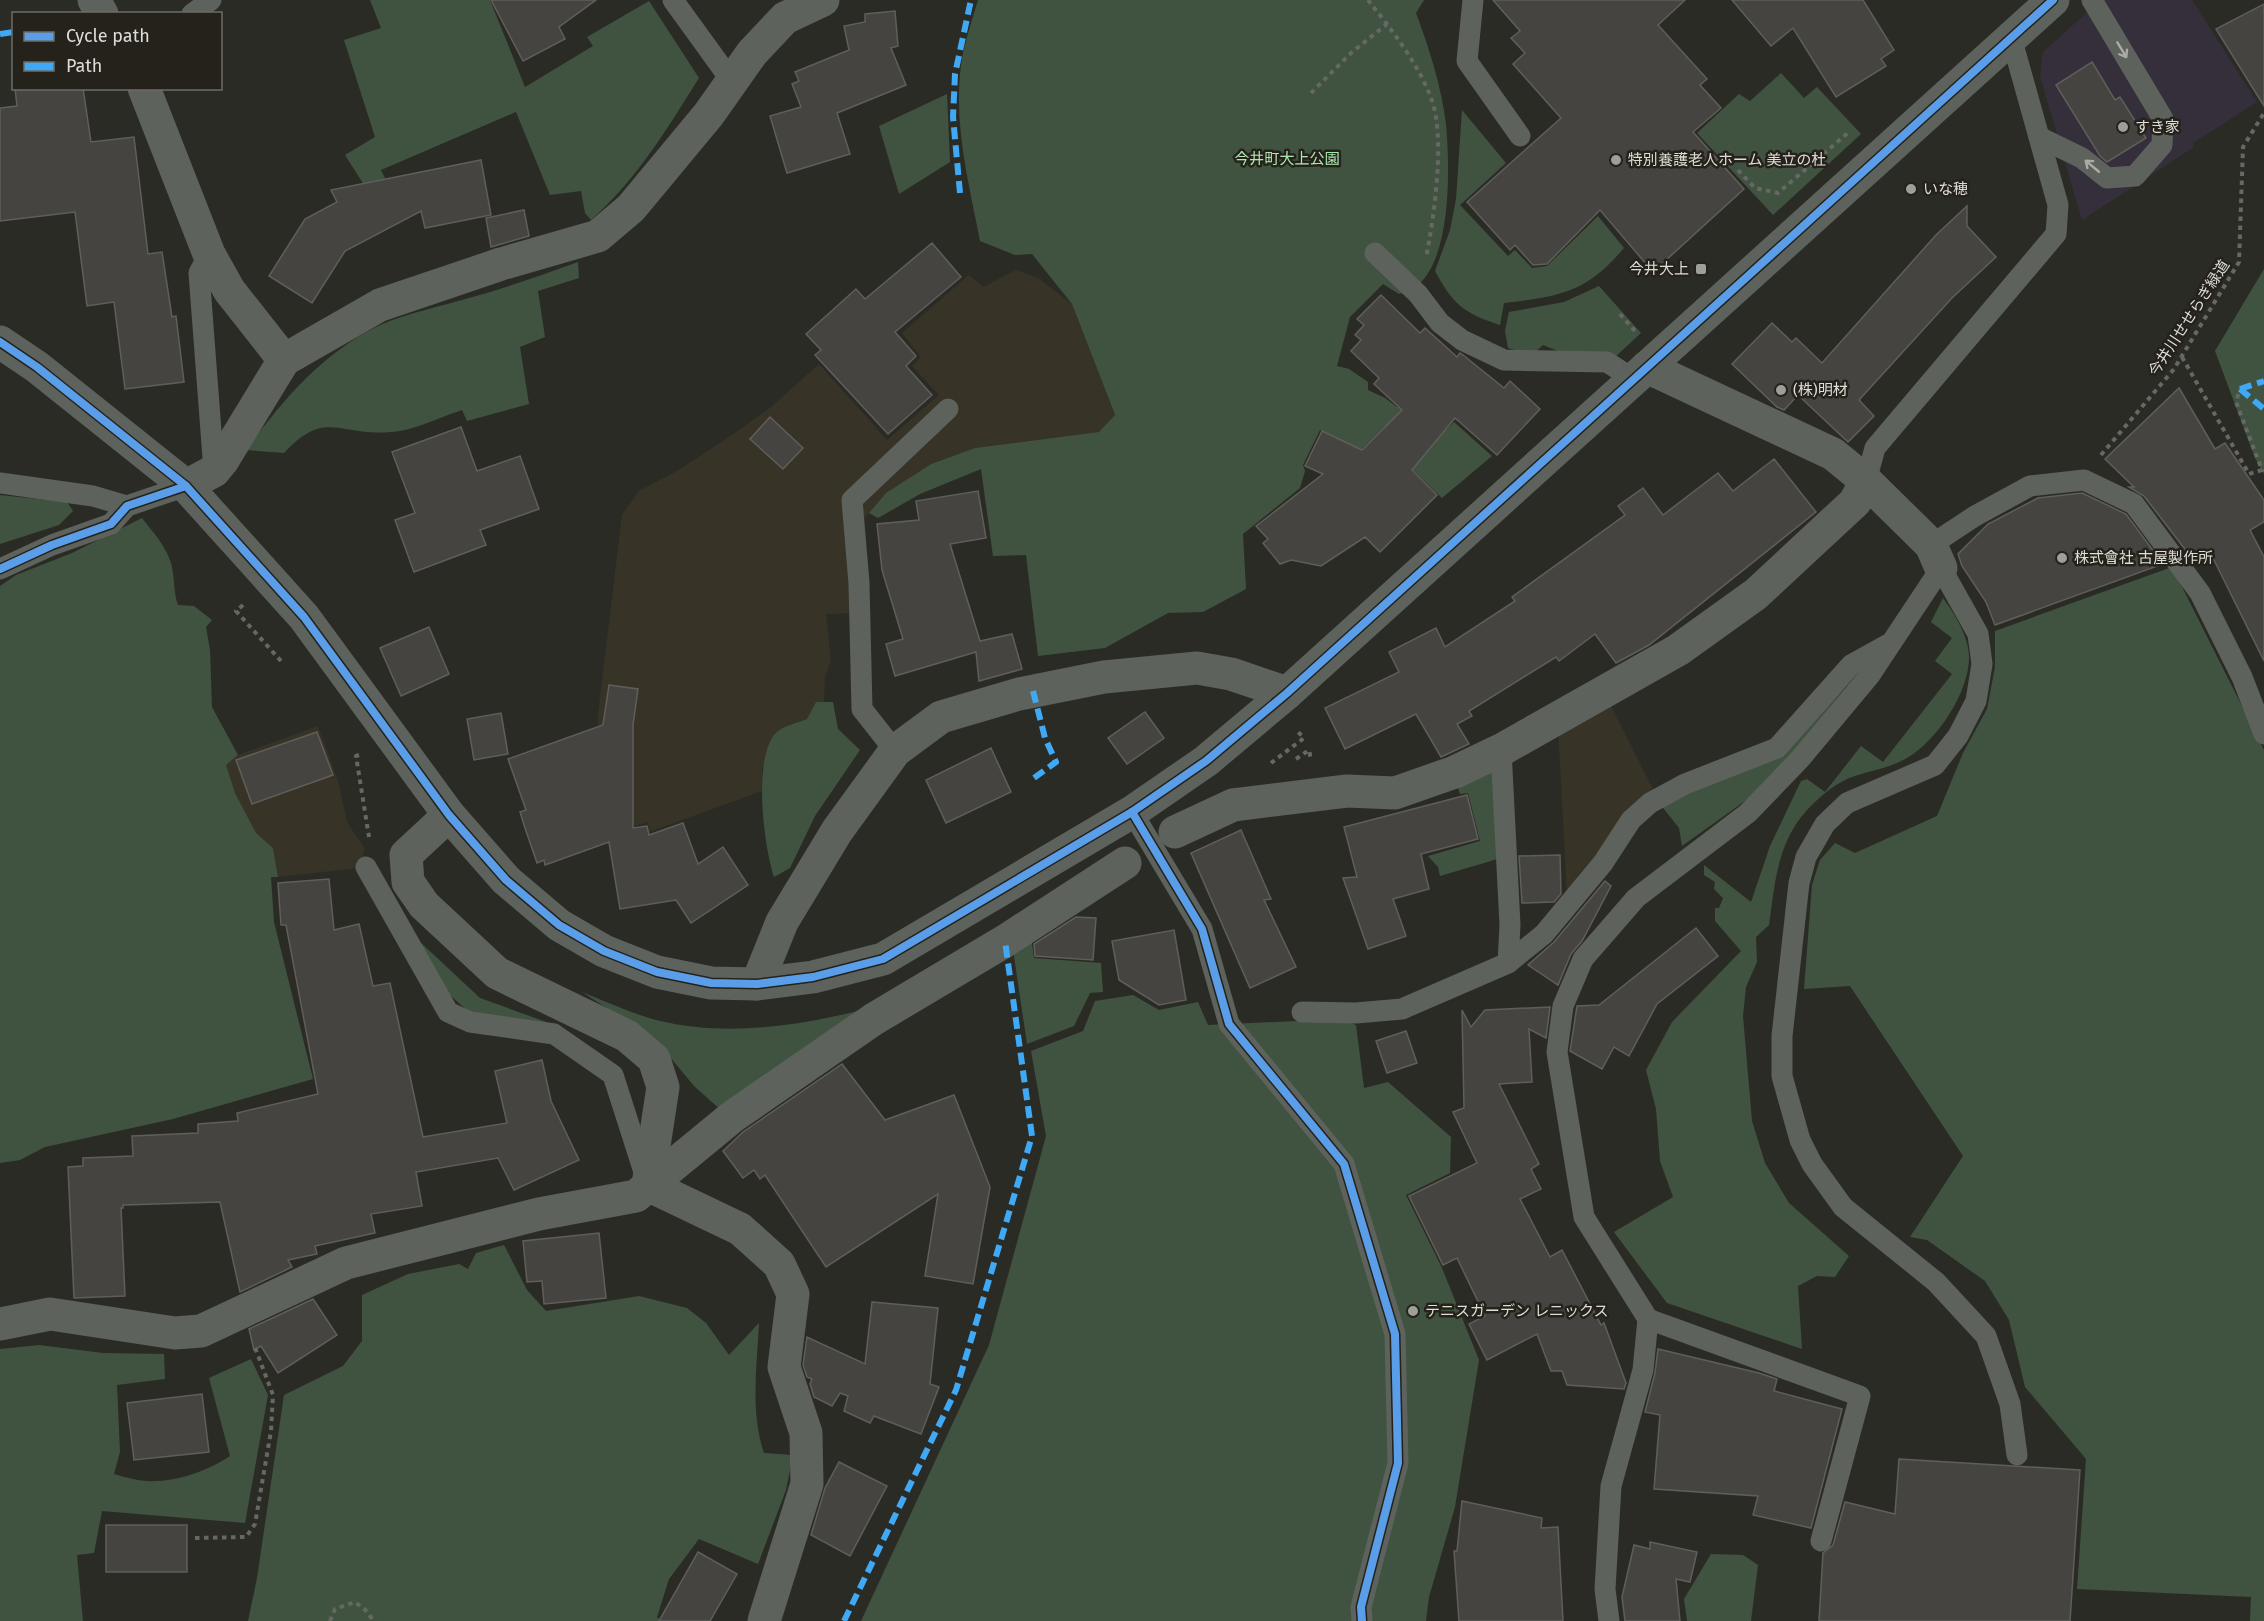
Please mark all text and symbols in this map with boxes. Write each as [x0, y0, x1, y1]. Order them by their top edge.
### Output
legend [12, 12, 222, 90]
text: Cycle path [66, 25, 150, 47]
one-way arrow [2116, 41, 2128, 58]
text: Path [66, 55, 102, 77]
place label: すき家 [2135, 118, 2180, 136]
marker: すき家 [2116, 120, 2130, 134]
park label: 今井町大上公園 [1234, 150, 1340, 168]
place label: 特別養護老人ホーム 美立の杜 [1628, 151, 1827, 169]
marker: 特別養護老人ホーム 美立の杜 [1609, 153, 1623, 167]
one-way arrow [2085, 159, 2100, 173]
place label: いな穂 [1923, 180, 1968, 198]
marker: いな穂 [1904, 182, 1918, 196]
street label: 今井川せせらぎ緑道 [2145, 256, 2233, 380]
place label: 今井大上 [1629, 260, 1689, 278]
marker: 今井大上 [1694, 262, 1708, 276]
place label: (株)明材 [1793, 381, 1848, 399]
marker: (株)明材 [1774, 383, 1788, 397]
place label: 株式會社 古屋製作所 [2074, 549, 2213, 567]
marker: 株式會社 古屋製作所 [2055, 551, 2069, 565]
place label: テニスガーデン レニックス [1425, 1302, 1609, 1320]
marker: テニスガーデン レニックス [1406, 1304, 1420, 1318]

